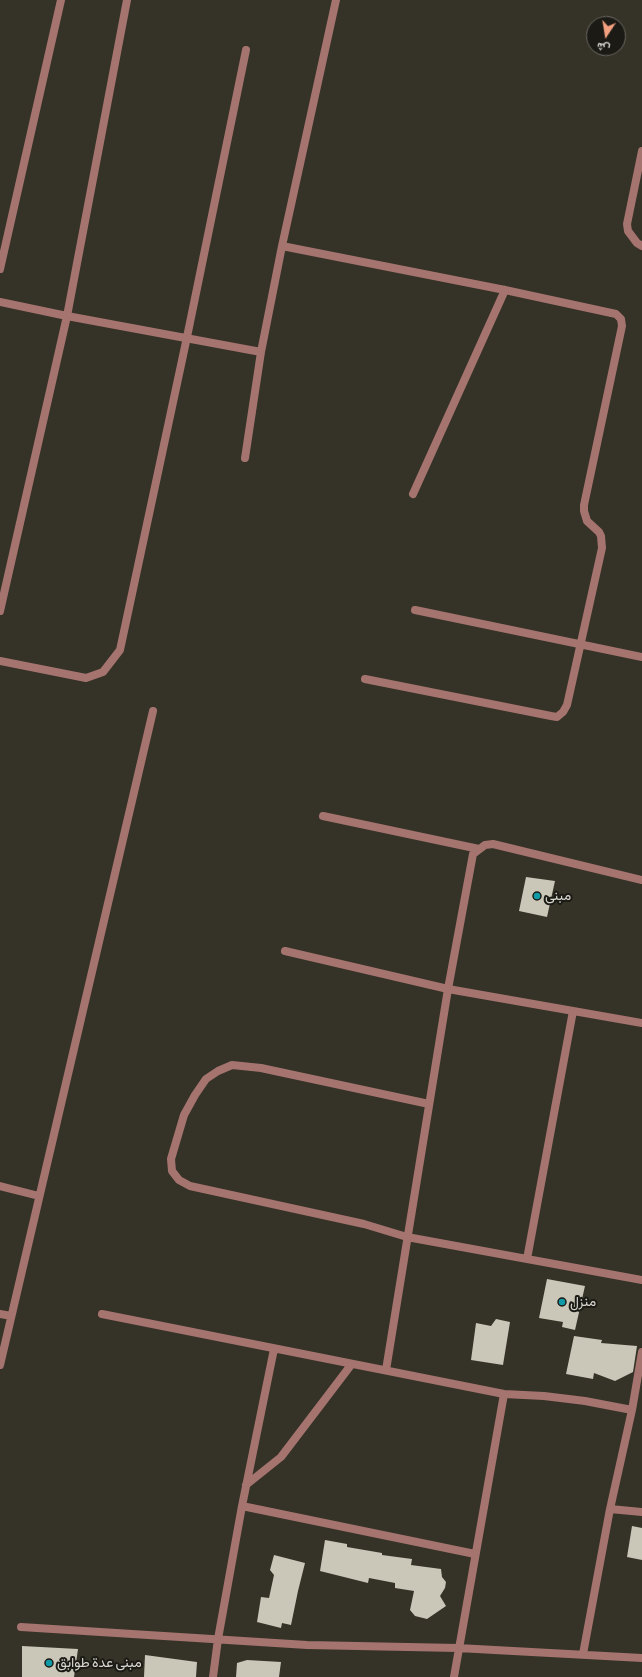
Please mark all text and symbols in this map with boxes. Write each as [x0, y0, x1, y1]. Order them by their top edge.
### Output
north arrow [586, 16, 626, 56]
text: ش [596, 40, 611, 54]
place label: مبنى [545, 888, 571, 904]
marker: مبنى [532, 891, 542, 901]
place label: منزل [570, 1294, 596, 1310]
marker: منزل [557, 1297, 567, 1307]
place label: مبنى عدة طوابق [57, 1655, 142, 1671]
marker: مبنى عدة طوابق [44, 1658, 54, 1668]

